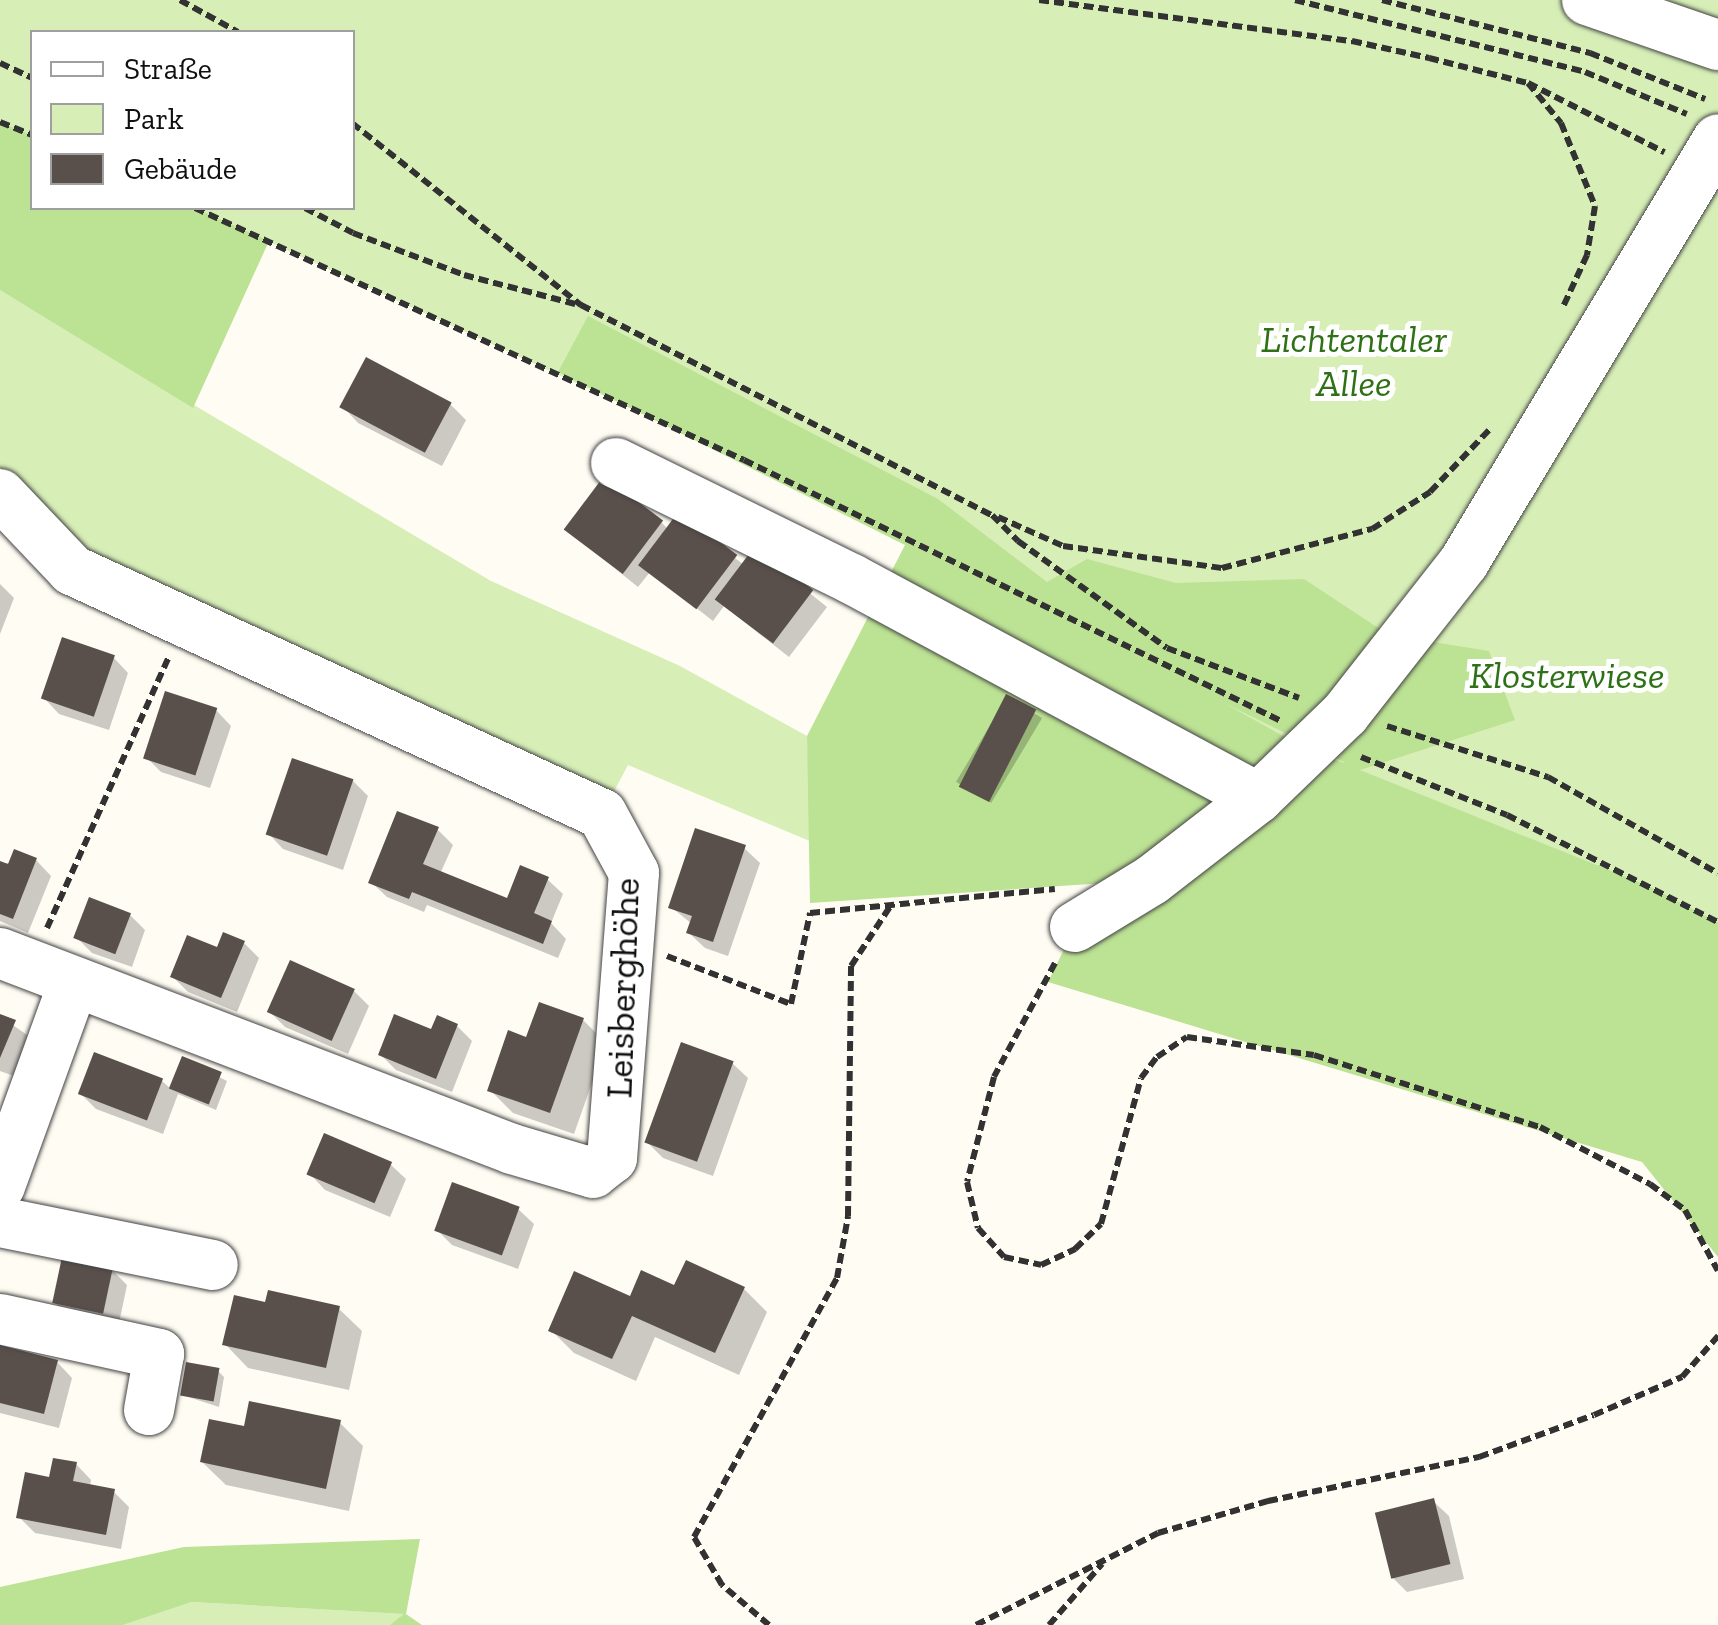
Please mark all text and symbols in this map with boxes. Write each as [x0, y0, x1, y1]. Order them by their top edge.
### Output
legend [30, 30, 355, 210]
text: Straße [124, 51, 212, 87]
text: Park [124, 101, 184, 137]
text: Gebäude [124, 151, 237, 187]
park label: Lichtentaler Allee [1261, 317, 1447, 406]
park label: Klosterwiese [1469, 653, 1665, 699]
street label: Leisberghöhe [596, 877, 650, 1099]

